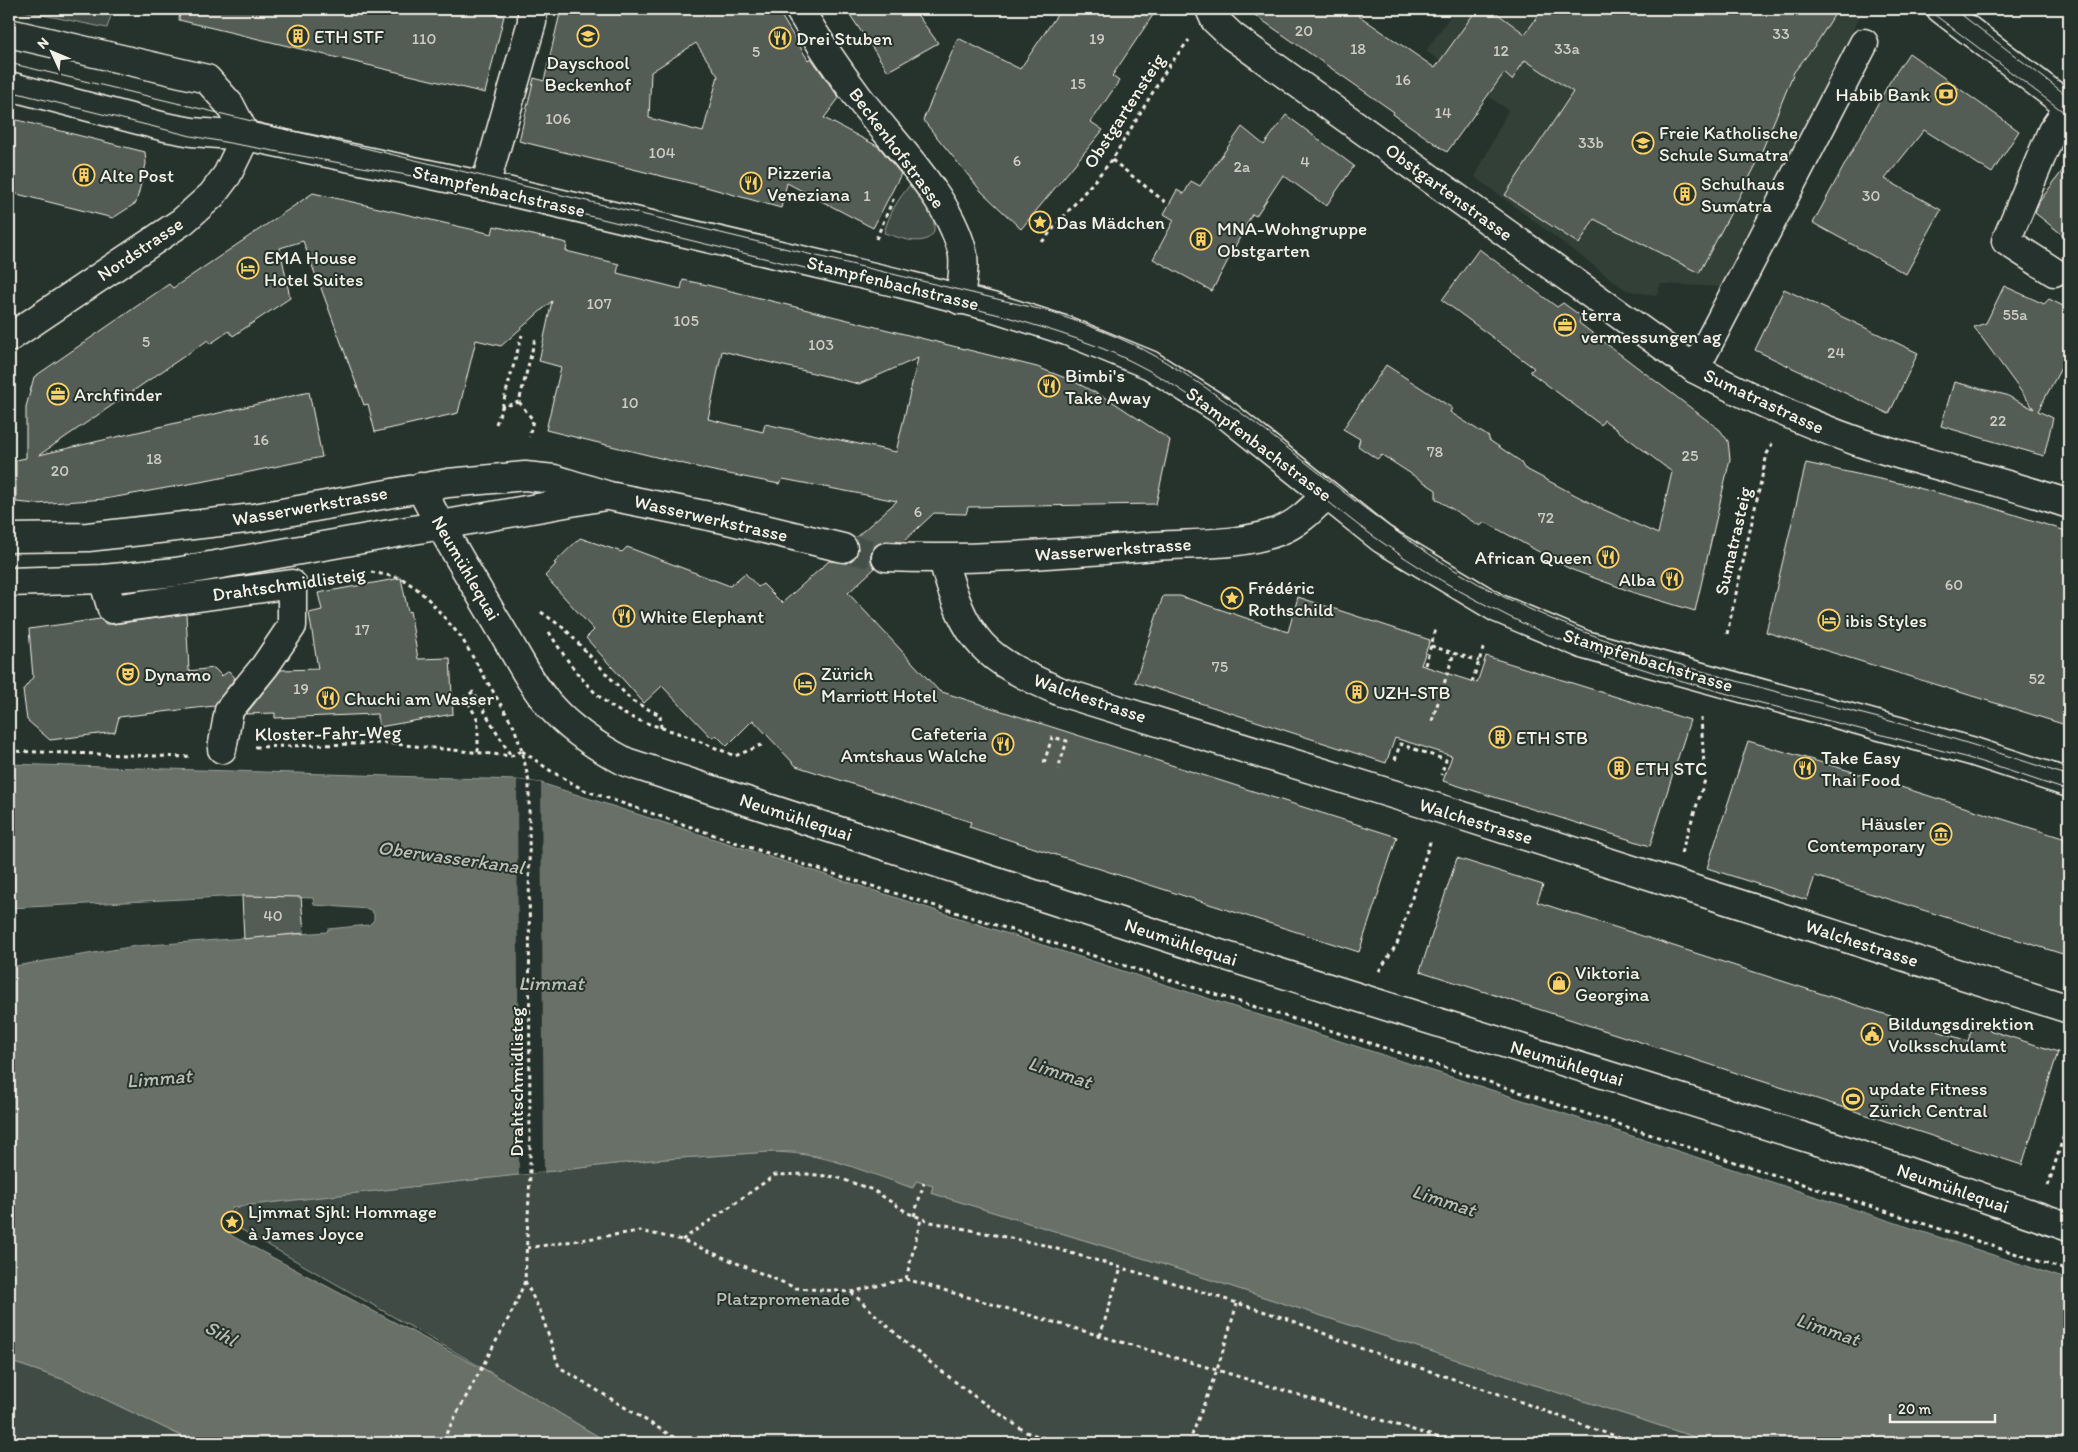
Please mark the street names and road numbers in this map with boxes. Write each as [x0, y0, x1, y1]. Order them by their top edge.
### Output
street label: Obstgartensteig [1078, 49, 1170, 173]
street label: Beckenhofstrasse [844, 83, 950, 213]
street label: Obstgartenstrasse [1381, 138, 1517, 246]
street label: Stampfenbachstrasse [410, 160, 588, 222]
street label: Nordstrasse [93, 212, 187, 286]
street label: Stampfenbachstrasse [805, 250, 981, 316]
street label: Sumatrastrasse [1700, 363, 1828, 439]
street label: Stampfenbachstrasse [1182, 382, 1336, 506]
street label: Wasserwerkstrasse [231, 481, 389, 531]
street label: Sumatrasteig [1709, 484, 1757, 597]
street label: Wasserwerkstrasse [632, 489, 790, 547]
street label: Neumühlequai [427, 511, 505, 625]
street label: Wasserwerkstrasse [1034, 532, 1192, 566]
street label: Drahtschmidlisteig [211, 562, 367, 606]
street label: Stampfenbachstrasse [1560, 623, 1736, 697]
street label: Walchestrasse [1031, 668, 1149, 728]
street label: Kloster-Fahr-Weg [255, 720, 402, 746]
street label: Neumühlequai [737, 788, 855, 846]
street label: Walchestrasse [1416, 793, 1536, 849]
street label: Neumühlequai [1122, 913, 1240, 971]
street label: Walchestrasse [1803, 914, 1921, 972]
street label: Drahtschmidlisteg [505, 1007, 528, 1157]
street label: Neumühlequai [1507, 1035, 1627, 1091]
street label: Neumühlequai [1894, 1158, 2012, 1218]

